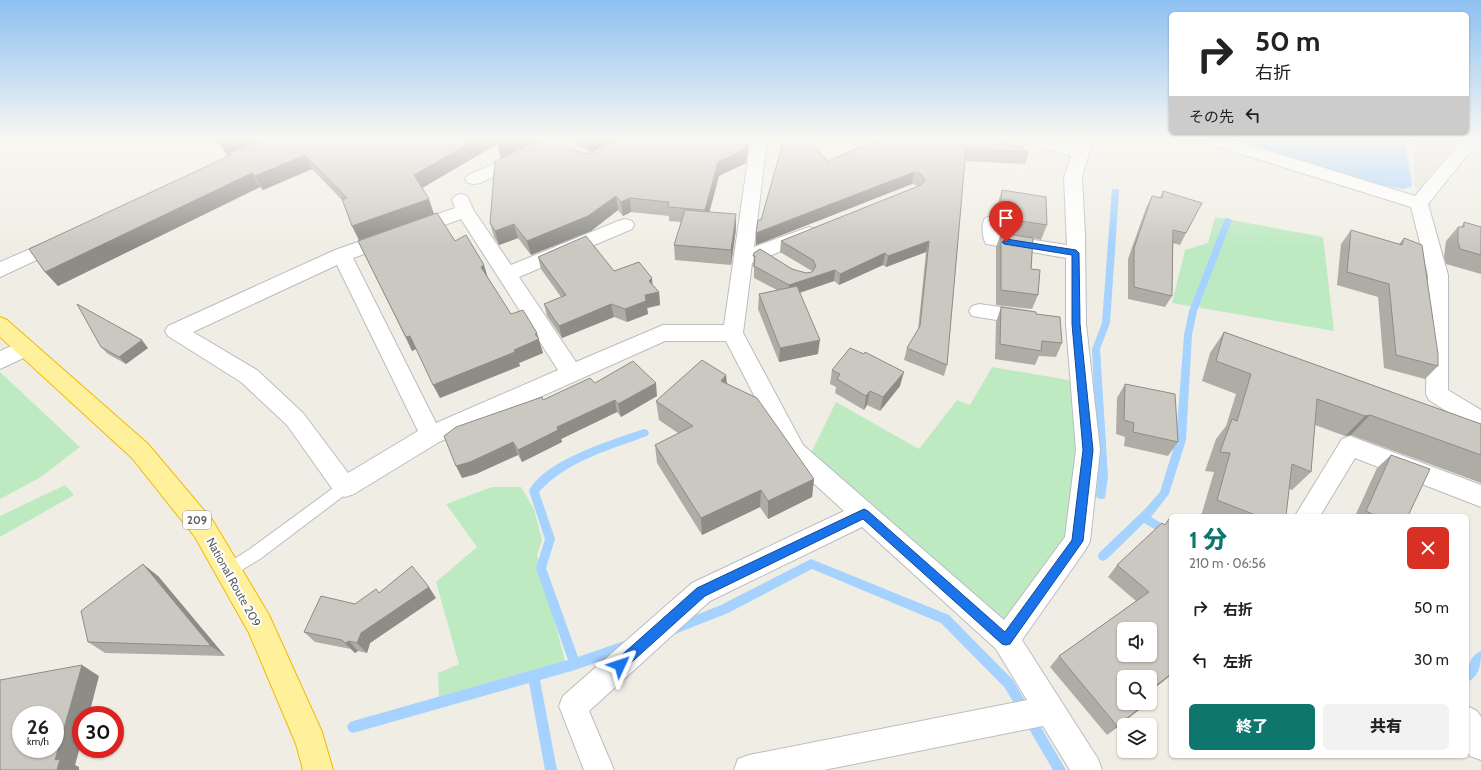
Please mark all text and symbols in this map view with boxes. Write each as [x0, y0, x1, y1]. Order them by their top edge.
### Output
text: 50 m [1255, 24, 1320, 58]
icon: right [1189, 28, 1241, 80]
text: 右折 [1255, 62, 1291, 84]
icon: left [1242, 104, 1264, 126]
text: その先 [1189, 108, 1234, 126]
pin [989, 201, 1023, 242]
icon: arrive [995, 207, 1017, 229]
road number: 209 [183, 511, 211, 529]
text: 1 分 [1189, 525, 1227, 554]
button: close [1407, 527, 1449, 569]
street label: National Route 209 [203, 535, 265, 629]
text: 210 m · 06:56 [1189, 555, 1266, 571]
icon: right [1189, 597, 1211, 619]
text: 50 m [1414, 599, 1449, 617]
text: 右折 [1223, 601, 1253, 619]
map controls [1117, 622, 1157, 758]
button: sound [1117, 622, 1157, 662]
position arrow [599, 644, 641, 686]
icon: left [1189, 649, 1211, 671]
text: 30 m [1414, 651, 1449, 669]
text: 左折 [1223, 653, 1253, 671]
button: search [1117, 670, 1157, 710]
button: 終了 [1189, 704, 1315, 750]
button: 共有 [1323, 704, 1449, 750]
speed limit sign: 30 [72, 706, 124, 758]
text: 26 [27, 715, 49, 739]
button: layers [1117, 718, 1157, 758]
text: km/h [27, 735, 49, 748]

